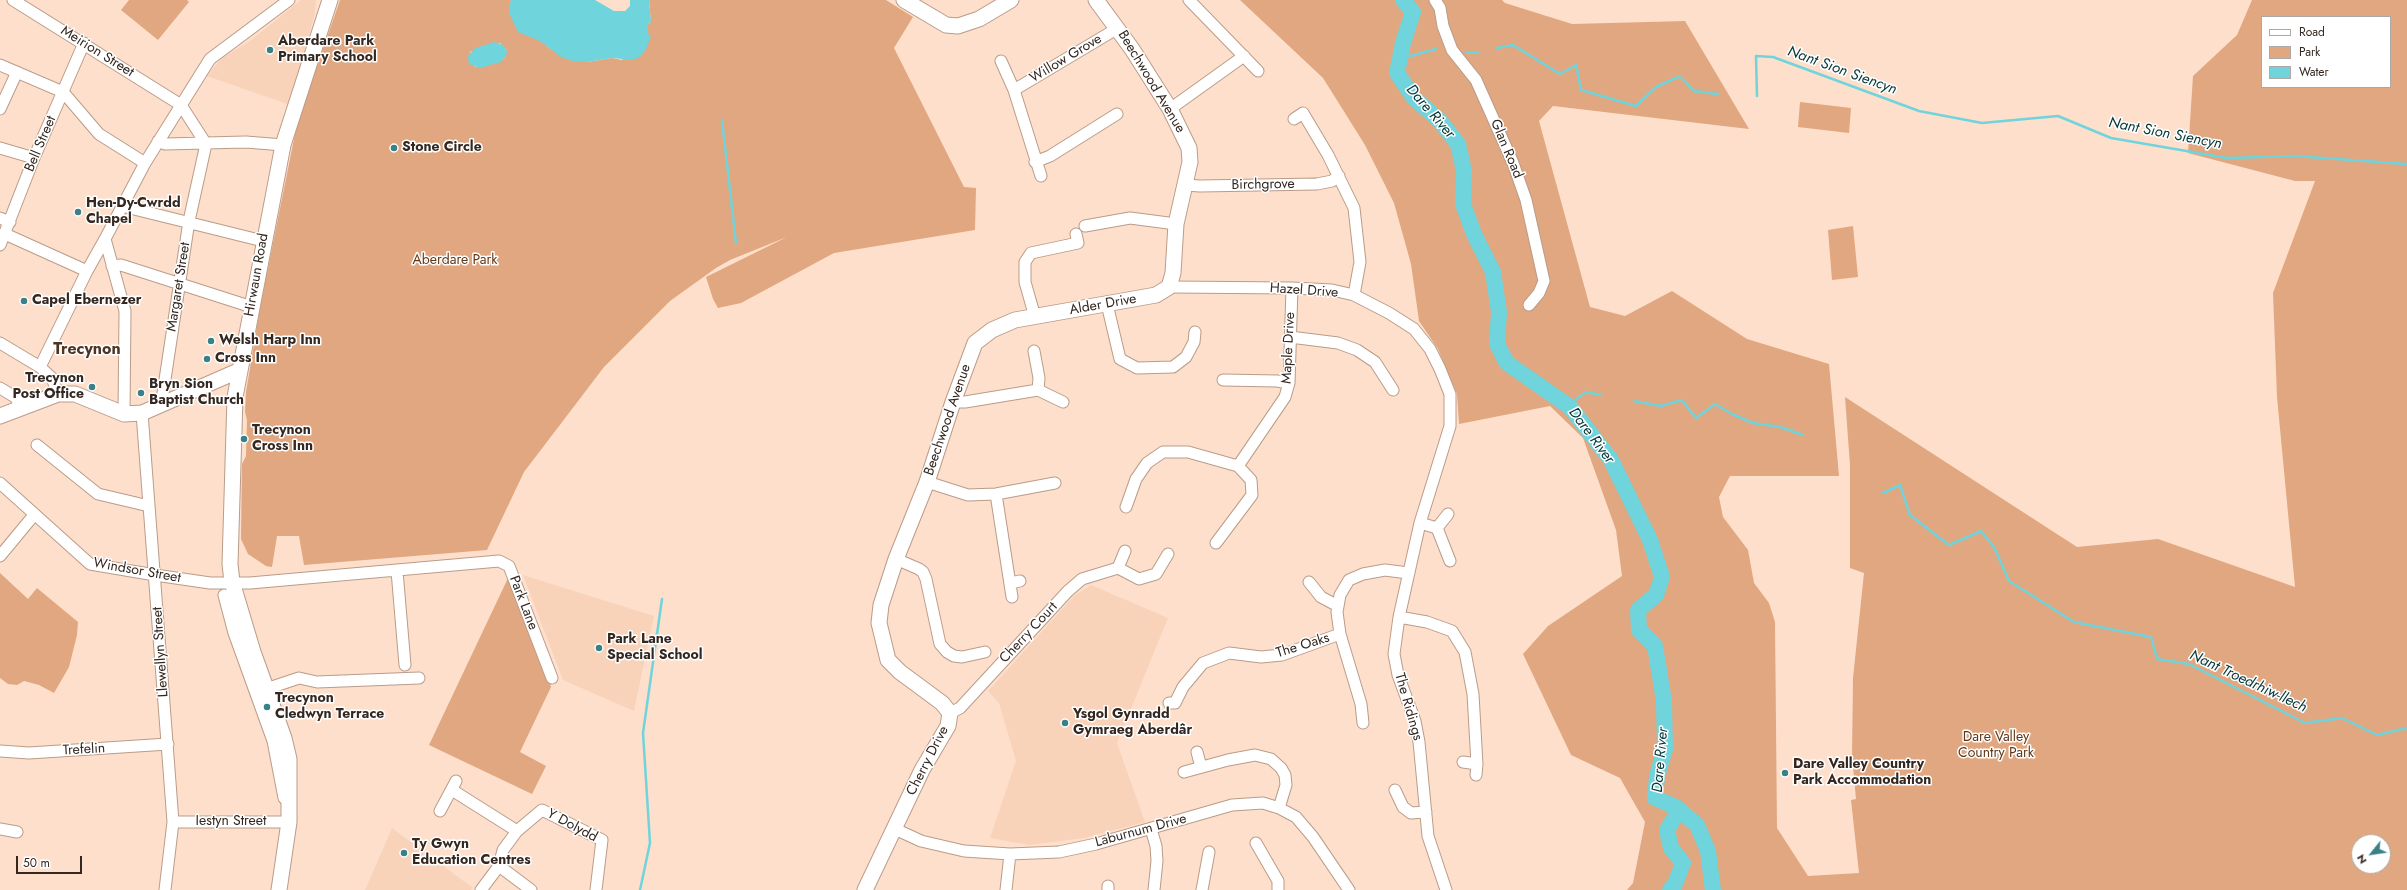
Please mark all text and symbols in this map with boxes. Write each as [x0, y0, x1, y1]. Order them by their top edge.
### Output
legend [2261, 16, 2391, 88]
street label: Meirion Street [57, 23, 137, 81]
text: Road [2299, 23, 2325, 41]
street label: Beechwood Avenue [1114, 28, 1188, 136]
street label: Willow Grove [1027, 31, 1105, 87]
place label: Aberdare Park Primary School [278, 34, 377, 66]
water label: Nant Sion Siencyn [1785, 43, 1899, 99]
text: Park [2299, 43, 2320, 61]
marker: Aberdare Park Primary School [265, 45, 275, 55]
text: Water [2299, 63, 2329, 81]
water label: Dare River [1402, 81, 1458, 143]
street label: Bell Street [22, 114, 60, 174]
water label: Nant Sion Siencyn [2107, 114, 2223, 154]
street label: Glan Road [1486, 117, 1526, 181]
place label: Stone Circle [402, 140, 482, 156]
marker: Stone Circle [389, 143, 399, 153]
street label: Birchgrove [1231, 176, 1295, 194]
place label: Hen-Dy-Cwrdd Chapel [86, 196, 181, 228]
marker: Hen-Dy-Cwrdd Chapel [73, 207, 83, 217]
street label: Hirwaun Road [241, 232, 273, 318]
street label: Margaret Street [164, 241, 194, 333]
park label: Aberdare Park [413, 253, 497, 269]
street label: Hazel Drive [1269, 280, 1339, 302]
street label: Alder Drive [1068, 291, 1138, 319]
place label: Capel Ebernezer [32, 293, 142, 309]
marker: Capel Ebernezer [19, 296, 29, 306]
street label: Maple Drive [1279, 312, 1299, 384]
place label: Welsh Harp Inn [219, 333, 321, 349]
marker: Welsh Harp Inn [206, 336, 216, 346]
district label: Trecynon [53, 340, 121, 360]
place label: Cross Inn [215, 351, 276, 367]
marker: Cross Inn [202, 354, 212, 364]
street label: Beechwood Avenue [921, 362, 975, 478]
place label: Trecynon Post Office [12, 371, 84, 404]
place label: Bryn Sion Baptist Church [149, 377, 244, 410]
marker: Trecynon Post Office [87, 382, 97, 392]
marker: Bryn Sion Baptist Church [136, 388, 146, 398]
water label: Dare River [1564, 404, 1618, 468]
place label: Trecynon Cross Inn [252, 423, 313, 456]
marker: Trecynon Cross Inn [239, 434, 249, 444]
street label: Windsor Street [92, 555, 182, 587]
street label: Park Lane [505, 574, 541, 632]
street label: Cherry Court [997, 599, 1061, 667]
street label: Llewellyn Street [149, 606, 173, 698]
street label: The Oaks [1274, 630, 1332, 662]
place label: Park Lane Special School [607, 632, 703, 664]
marker: Park Lane Special School [594, 643, 604, 653]
water label: Nant Troedrhiw-llech [2186, 647, 2310, 717]
street label: The Ridings [1390, 671, 1426, 743]
place label: Trecynon Cledwyn Terrace [275, 691, 384, 724]
marker: Trecynon Cledwyn Terrace [262, 702, 272, 712]
place label: Ysgol Gynradd Gymraeg Aberdâr [1073, 707, 1192, 740]
marker: Ysgol Gynradd Gymraeg Aberdâr [1060, 718, 1070, 728]
street label: Cherry Drive [903, 723, 953, 799]
water label: Dare River [1649, 727, 1673, 793]
park label: Dare Valley Country Park [1958, 730, 2034, 762]
street label: Trefelin [62, 740, 106, 760]
place label: Dare Valley Country Park Accommodation [1793, 757, 1931, 790]
marker: Dare Valley Country Park Accommodation [1780, 768, 1790, 778]
street label: Y Dolydd [544, 806, 600, 846]
street label: Laburnum Drive [1093, 811, 1189, 851]
street label: Iestyn Street [196, 814, 266, 830]
north arrow [2351, 834, 2391, 874]
place label: Ty Gwyn Education Centres [412, 837, 531, 870]
scale bar [18, 848, 84, 874]
marker: Ty Gwyn Education Centres [399, 848, 409, 858]
text: N [2352, 852, 2371, 867]
text: 50 m [23, 854, 50, 872]

